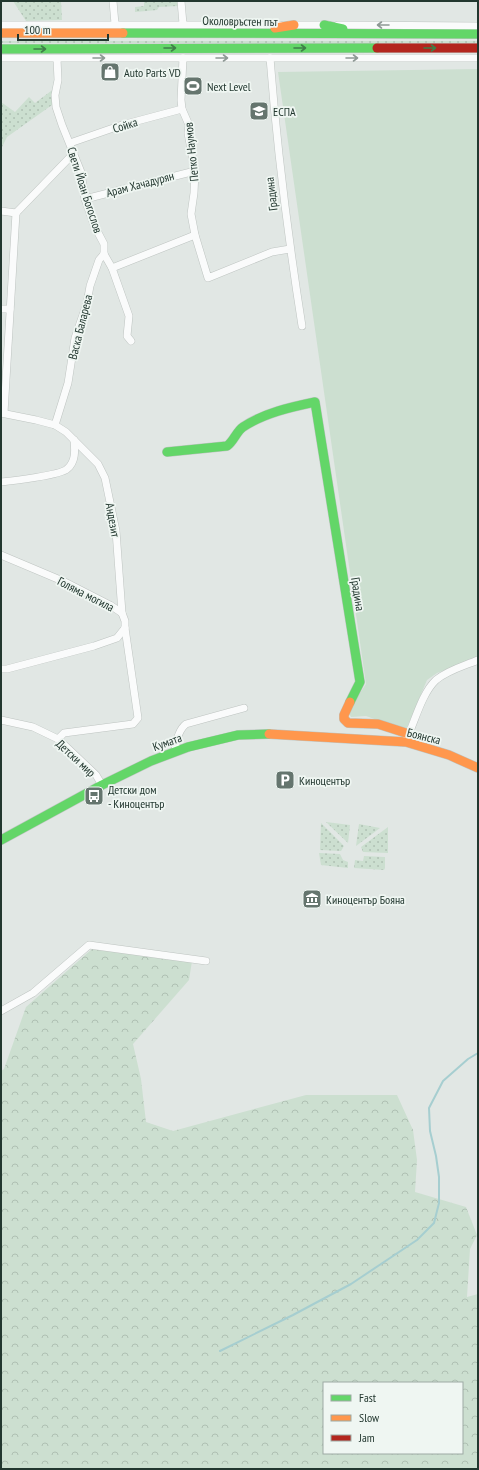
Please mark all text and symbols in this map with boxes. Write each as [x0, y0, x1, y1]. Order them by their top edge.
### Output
street label: Околовръстен път [202, 13, 278, 29]
scale bar [18, 16, 108, 42]
one-way arrow [377, 21, 390, 29]
text: 100 m [24, 22, 51, 37]
one-way arrow [163, 44, 176, 52]
one-way arrow [293, 44, 306, 52]
one-way arrow [423, 44, 436, 52]
one-way arrow [33, 45, 46, 53]
one-way arrow [92, 54, 105, 62]
one-way arrow [215, 54, 228, 62]
one-way arrow [345, 54, 358, 62]
shop icon: Auto Parts VD [99, 61, 121, 83]
place label: Auto Parts VD [124, 65, 181, 80]
sports icon: Next Level [182, 75, 204, 97]
place label: Next Level [207, 79, 251, 94]
school or university icon: ЕСПА [248, 100, 270, 122]
place label: ЕСПА [273, 104, 296, 119]
street label: Сойка [111, 114, 139, 136]
street label: Петко Наумов [180, 122, 202, 182]
street label: Свети Йоан Богослов [64, 145, 106, 235]
street label: Арам Хачадурян [105, 168, 175, 200]
street label: Градина [261, 176, 281, 212]
street label: Васка Баларева [65, 293, 95, 361]
street label: Андезит [103, 502, 123, 538]
street label: Голяма могила [55, 573, 117, 615]
street label: Градина [348, 576, 368, 612]
street label: Боянска [406, 725, 443, 747]
street label: Кумата [150, 730, 184, 754]
street label: Детски мир [53, 736, 99, 780]
parking icon: Киноцентър [274, 769, 296, 791]
place label: Киноцентър [299, 773, 350, 788]
place label: Детски дом - Киноцентър [108, 782, 164, 811]
bus stop icon: Детски дом - Киноцентър [83, 785, 105, 807]
museum icon: Киноцентър Бояна [301, 888, 323, 910]
place label: Киноцентър Бояна [326, 892, 405, 907]
legend [323, 1382, 463, 1454]
text: Fast [359, 1390, 377, 1405]
text: Slow [359, 1410, 380, 1425]
text: Jam [358, 1430, 375, 1445]

